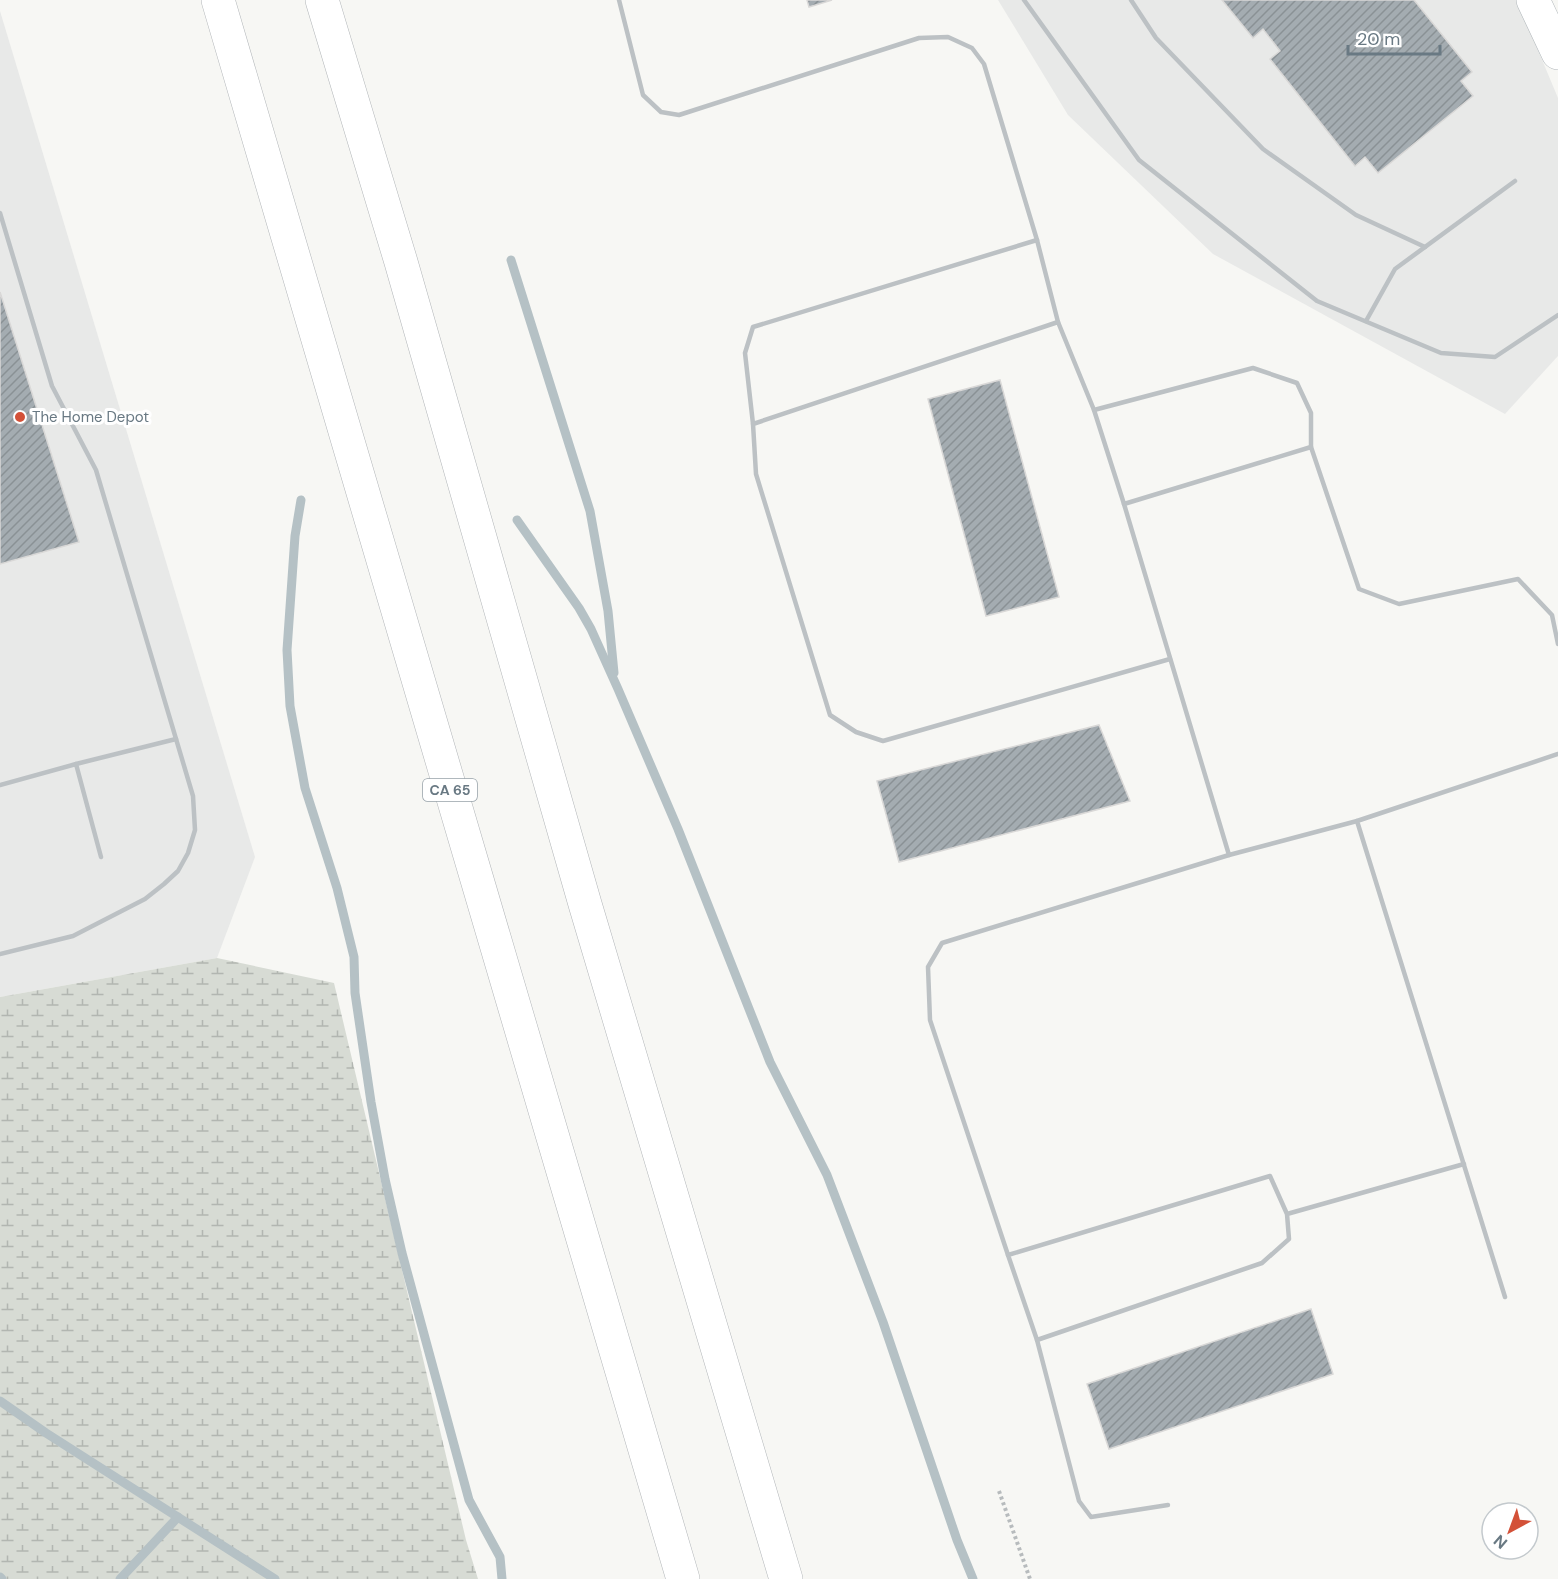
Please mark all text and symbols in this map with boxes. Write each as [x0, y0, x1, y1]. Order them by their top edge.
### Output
scale bar [1348, 18, 1440, 56]
text: 20 m [1357, 27, 1400, 51]
place label: The Home Depot [32, 407, 149, 427]
marker: The Home Depot [13, 410, 27, 424]
road number: CA 65 [423, 779, 477, 801]
north arrow [1480, 1501, 1540, 1561]
text: N [1489, 1530, 1512, 1554]

